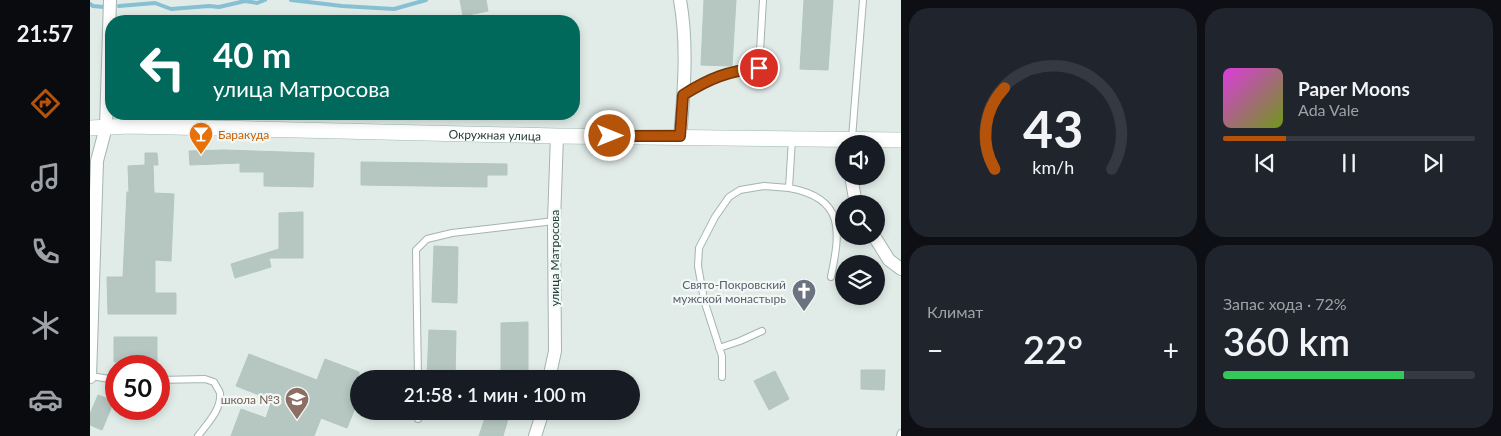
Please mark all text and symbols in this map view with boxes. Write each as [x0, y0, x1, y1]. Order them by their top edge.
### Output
text: 21:57 [17, 20, 73, 47]
text: 40 m [213, 33, 291, 75]
icon: left [130, 35, 195, 100]
pin [738, 47, 780, 89]
icon: arrive [745, 54, 773, 82]
text: улица Матросова [213, 75, 390, 102]
text: Paper Moons [1298, 77, 1410, 100]
icon: directions [28, 86, 63, 121]
text: 43 [1023, 97, 1083, 159]
text: Ada Vale [1298, 100, 1359, 119]
position arrow [583, 109, 635, 161]
bar icon: Баракуда [188, 121, 214, 155]
street label: Окружная улица [448, 126, 541, 143]
place label: Баракуда [218, 127, 269, 142]
map controls [835, 135, 885, 305]
button: sound [835, 135, 885, 185]
icon: previous [1251, 149, 1279, 177]
icon: pause [1335, 149, 1363, 177]
icon: next [1419, 149, 1447, 177]
text: km/h [1032, 156, 1074, 178]
icon: music [28, 160, 63, 195]
button: search [835, 195, 885, 245]
street label: улица Матросова [547, 210, 562, 306]
icon: phone [28, 234, 63, 269]
button: layers [835, 255, 885, 305]
place label: Свято-Покровский мужской монастырь [673, 277, 786, 306]
church icon: Свято-Покровский мужской монастырь [791, 278, 817, 312]
text: Запас хода · 72% [1223, 294, 1347, 313]
text: Климат [927, 302, 983, 321]
icon: climate [28, 308, 63, 343]
text: 360 km [1223, 318, 1350, 364]
text: 22° [1023, 326, 1083, 372]
text: − [927, 333, 943, 367]
text: + [1163, 333, 1179, 367]
speed limit sign: 50 [105, 355, 170, 420]
icon: car [28, 382, 63, 417]
text: 21:58 · 1 мин · 100 m [404, 383, 586, 406]
school or university icon: школа №3 [284, 386, 310, 420]
place label: школа №3 [221, 392, 280, 407]

